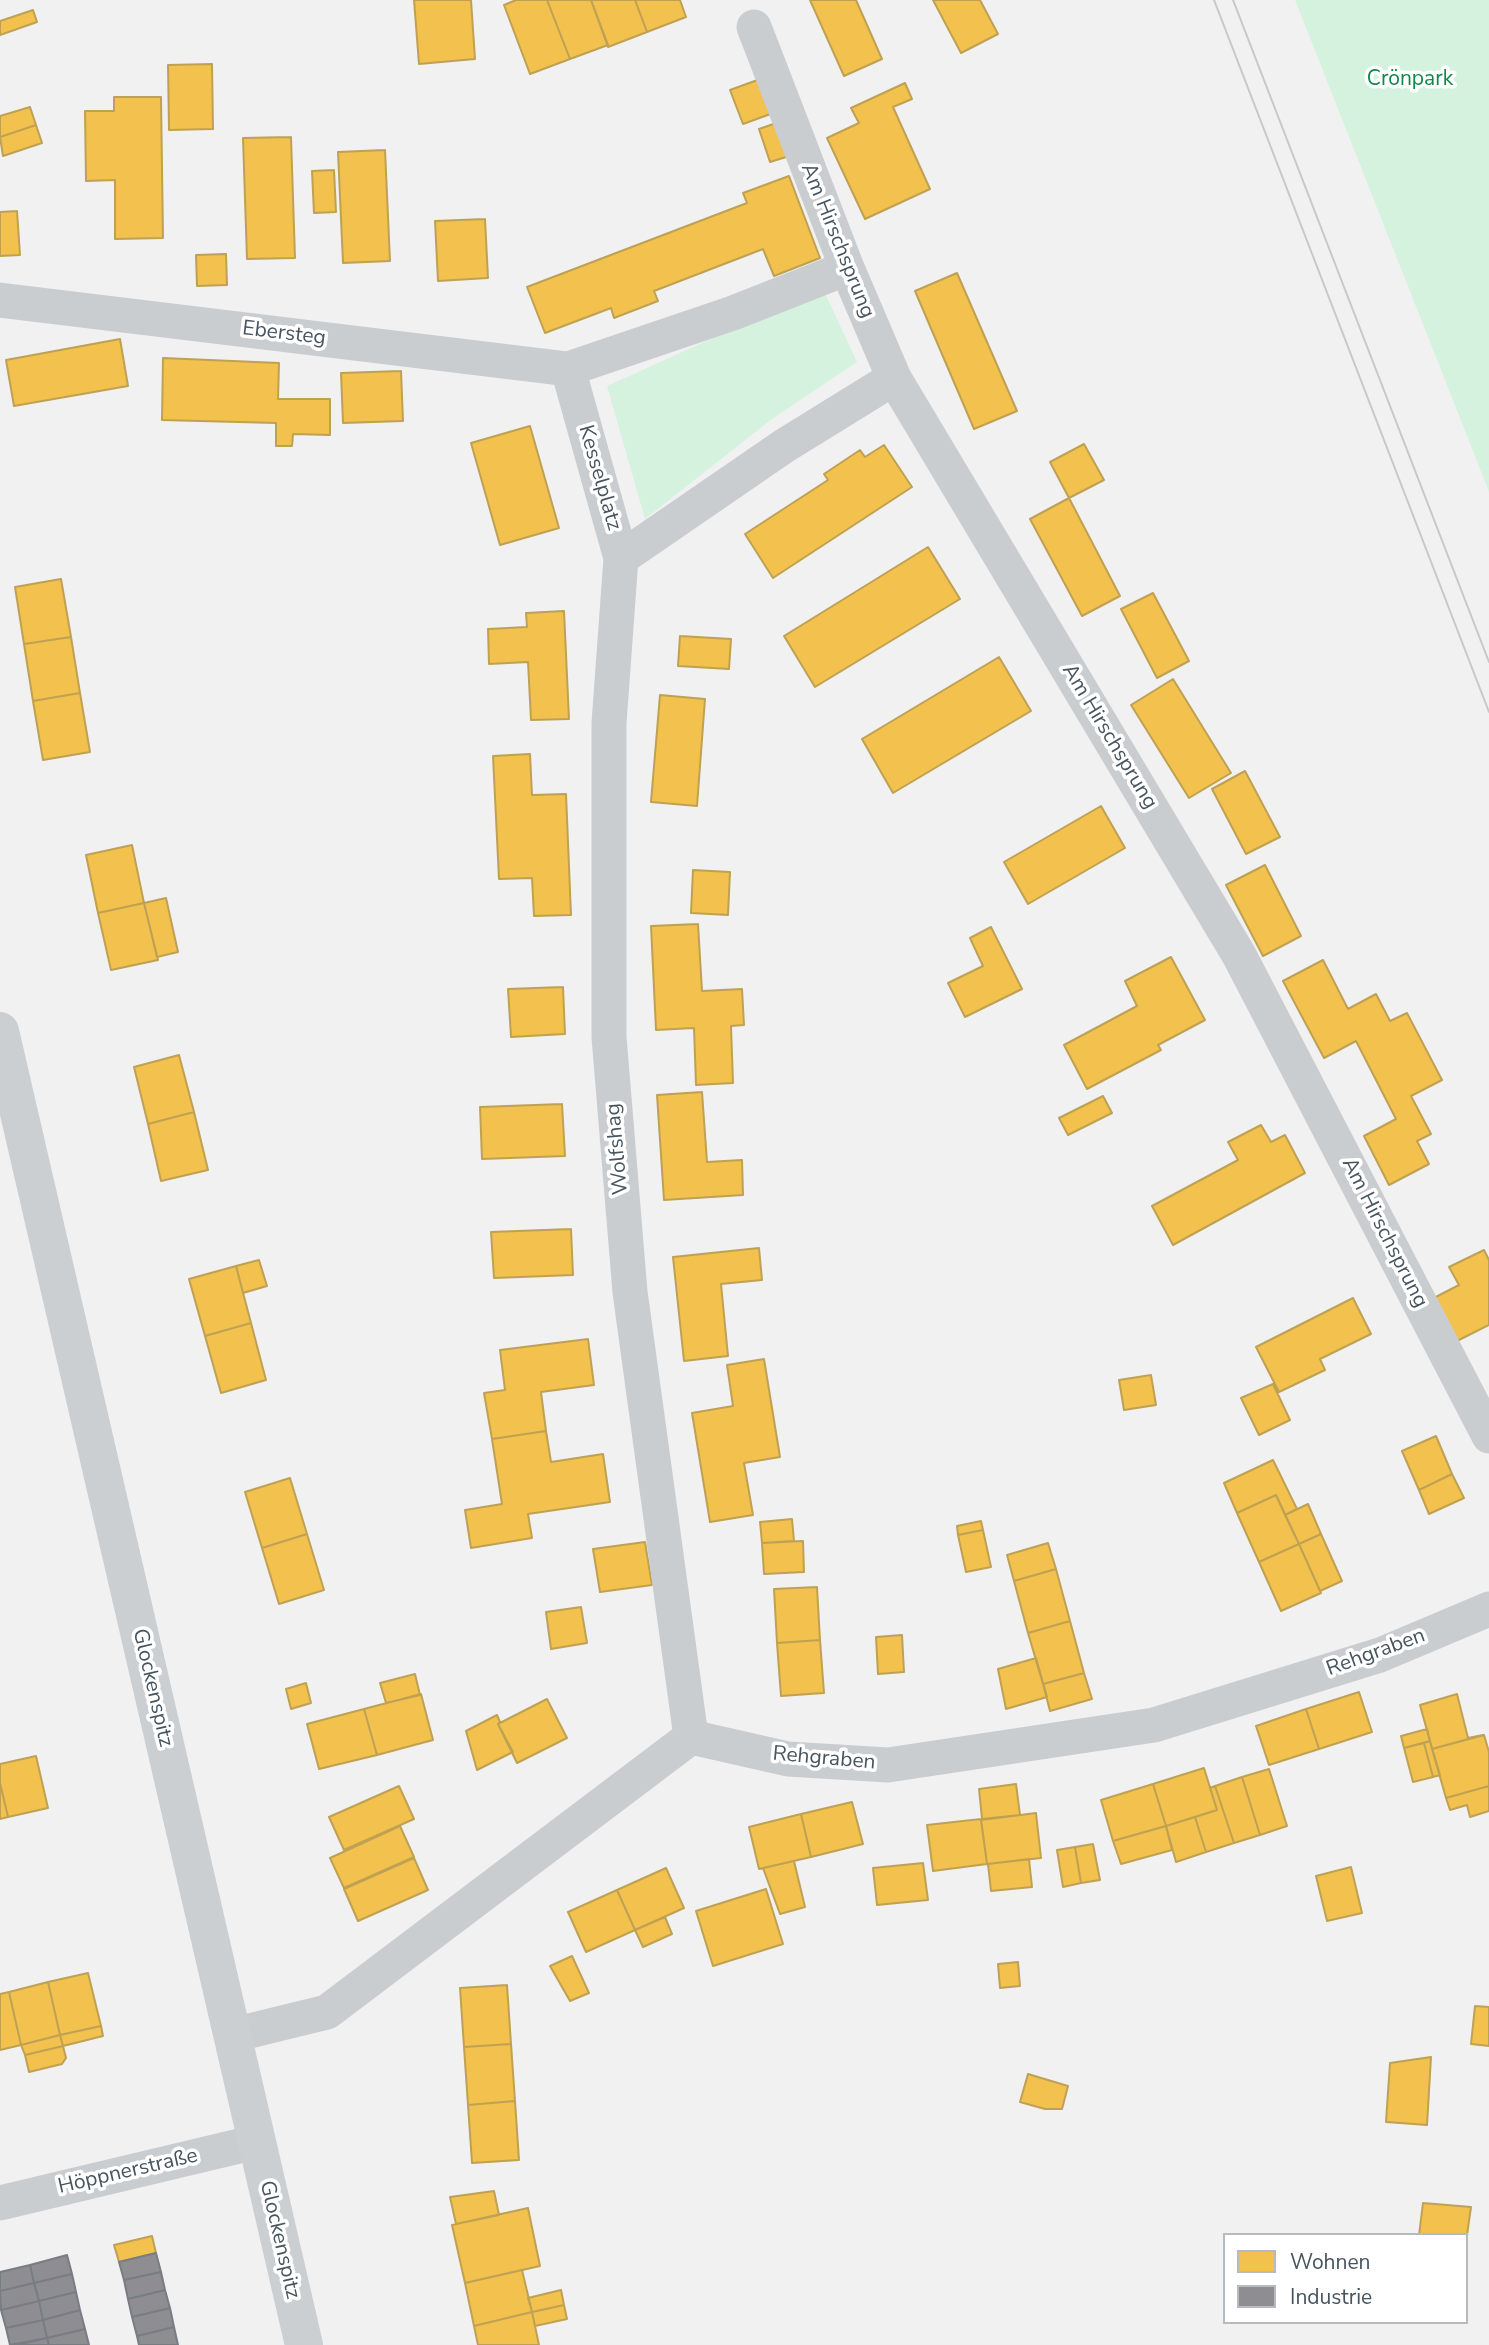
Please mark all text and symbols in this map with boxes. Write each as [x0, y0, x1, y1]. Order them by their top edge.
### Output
park label: Crönpark [1367, 67, 1453, 93]
street label: Am Hirschsprung [794, 160, 880, 322]
street label: Ebersteg [241, 316, 327, 352]
street label: Kesselplatz [572, 422, 626, 534]
street label: Am Hirschsprung [1056, 660, 1162, 814]
street label: Wolfshag [601, 1102, 635, 1196]
street label: Am Hirschsprung [1335, 1154, 1433, 1312]
street label: Rehgraben [1323, 1624, 1429, 1682]
street label: Glockenspitz [126, 1627, 178, 1749]
street label: Rehgraben [772, 1742, 876, 1776]
street label: Höppnerstraße [56, 2144, 200, 2200]
street label: Glockenspitz [253, 2179, 305, 2301]
legend [1223, 2233, 1468, 2324]
text: Wohnen [1290, 2248, 1371, 2276]
text: Industrie [1290, 2283, 1372, 2311]

